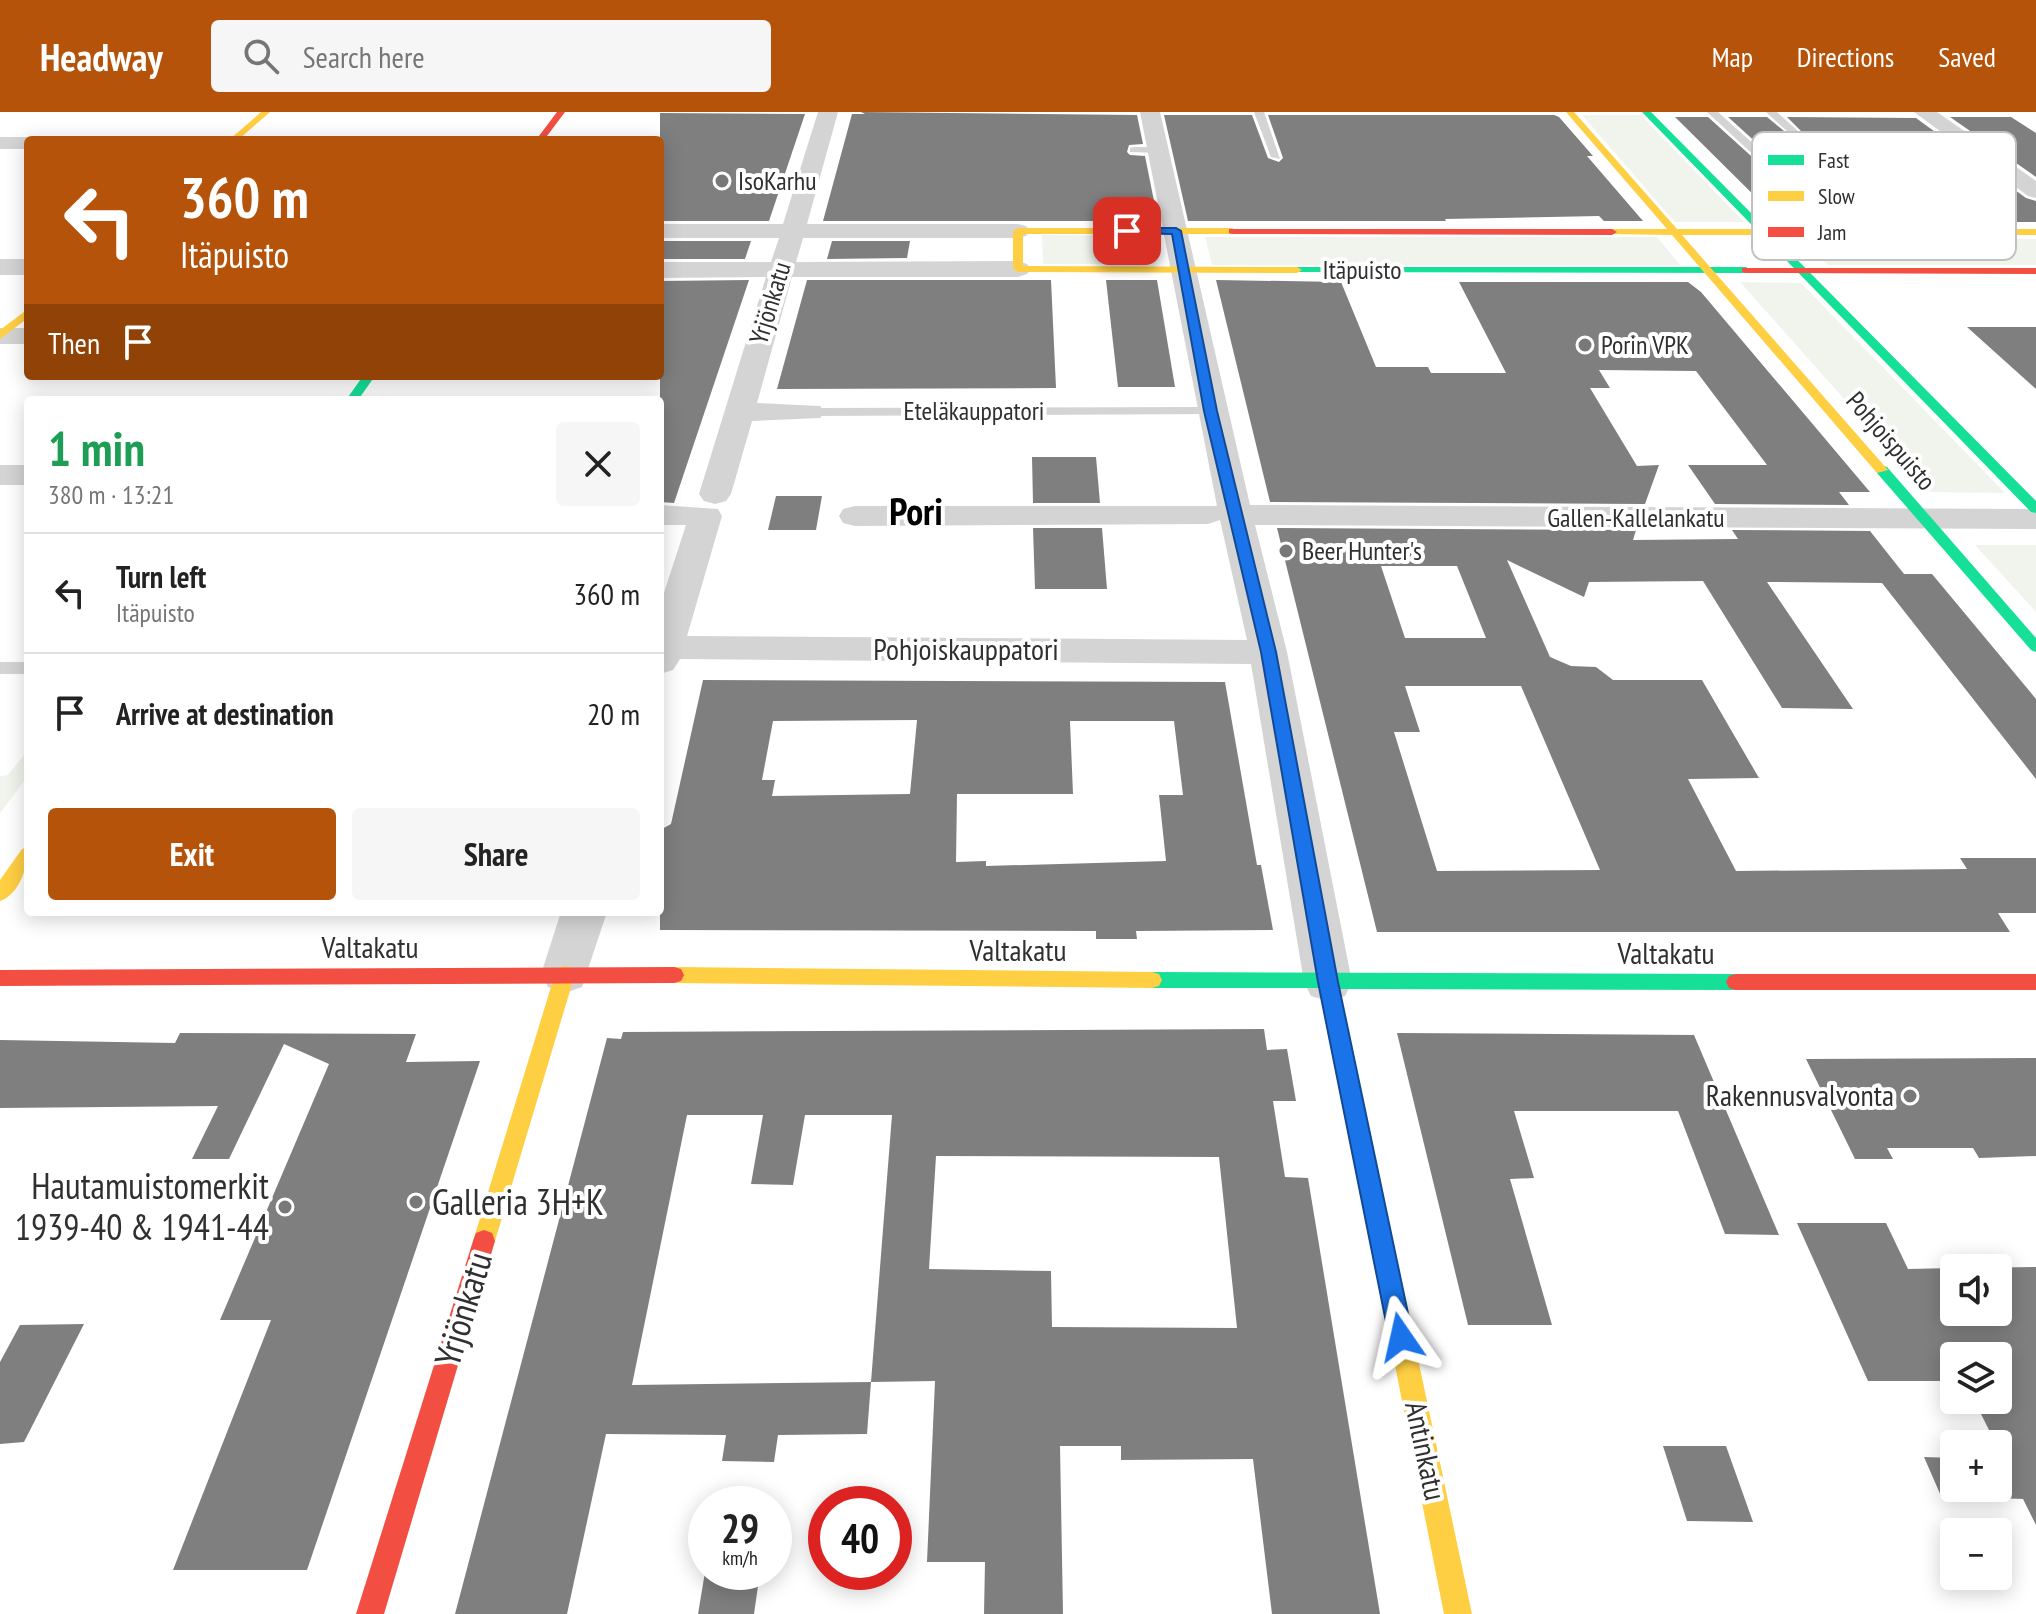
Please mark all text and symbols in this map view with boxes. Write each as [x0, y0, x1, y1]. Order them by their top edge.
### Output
search box [211, 20, 771, 92]
text: Headway [40, 32, 163, 81]
icon: search [239, 34, 283, 78]
text: Search here [303, 37, 425, 76]
text: Map [1712, 38, 1753, 75]
text: Directions [1797, 38, 1894, 75]
text: Saved [1938, 38, 1996, 75]
legend [1752, 132, 2016, 260]
text: Fast [1818, 146, 1849, 174]
text: 360 m [180, 161, 309, 233]
place label: IsoKarhu [738, 164, 817, 197]
icon: left [48, 168, 152, 272]
marker: IsoKarhu [713, 172, 731, 190]
text: Slow [1818, 182, 1855, 210]
pin [1093, 197, 1161, 265]
icon: arrive [1105, 209, 1149, 253]
text: Jam [1817, 218, 1846, 246]
text: Itäpuisto [180, 231, 289, 278]
street label: Itäpuisto [1323, 253, 1401, 286]
street label: Yrjönkatu [741, 258, 798, 348]
icon: arrive [116, 320, 160, 364]
text: Then [48, 323, 100, 362]
place label: Porin VPK [1601, 328, 1689, 361]
marker: Porin VPK [1576, 336, 1594, 354]
street label: Pohjoispuisto [1840, 385, 1943, 497]
street label: Eteläkauppatori [903, 394, 1045, 427]
text: 1 min [48, 417, 145, 479]
button: close [556, 422, 640, 506]
text: 380 m · 13:21 [48, 478, 174, 511]
district label: Pori [889, 486, 943, 535]
street label: Gallen-Kallelankatu [1547, 501, 1725, 534]
place label: Beer Hunter's [1302, 534, 1422, 567]
marker: Beer Hunter's [1277, 542, 1295, 560]
text: Turn left [116, 557, 206, 596]
icon: left [48, 571, 92, 615]
text: 360 m [574, 574, 640, 613]
text: Itäpuisto [116, 596, 195, 629]
street label: Pohjoiskauppatori [873, 629, 1059, 668]
icon: arrive [48, 691, 92, 735]
text: Arrive at destination [116, 694, 334, 733]
text: 20 m [587, 694, 640, 733]
button: Exit [48, 808, 336, 900]
button: Share [352, 808, 640, 900]
street label: Valtakatu [321, 927, 418, 966]
street label: Valtakatu [969, 930, 1066, 969]
street label: Valtakatu [1617, 933, 1714, 972]
place label: Rakennusvalvonta [1706, 1075, 1894, 1114]
marker: Rakennusvalvonta [1901, 1087, 1919, 1105]
place label: Hautamuistomerkit 1939-40 & 1941-44 [15, 1162, 269, 1250]
place label: Galleria 3H+K [432, 1178, 604, 1225]
marker: Galleria 3H+K [407, 1193, 425, 1211]
marker: Hautamuistomerkit 1939-40 & 1941-44 [276, 1198, 294, 1216]
street label: Yrjönkatu [423, 1246, 502, 1372]
map controls [1940, 1254, 2012, 1590]
button: sound [1940, 1254, 2012, 1326]
position arrow [1359, 1295, 1443, 1379]
button: layers [1940, 1342, 2012, 1414]
street label: Antinkatu [1397, 1398, 1456, 1504]
button: + [1940, 1430, 2012, 1502]
speed limit sign: 40 [808, 1486, 912, 1590]
text: 29 [721, 1502, 759, 1554]
button: − [1940, 1518, 2012, 1590]
text: km/h [722, 1545, 758, 1571]

